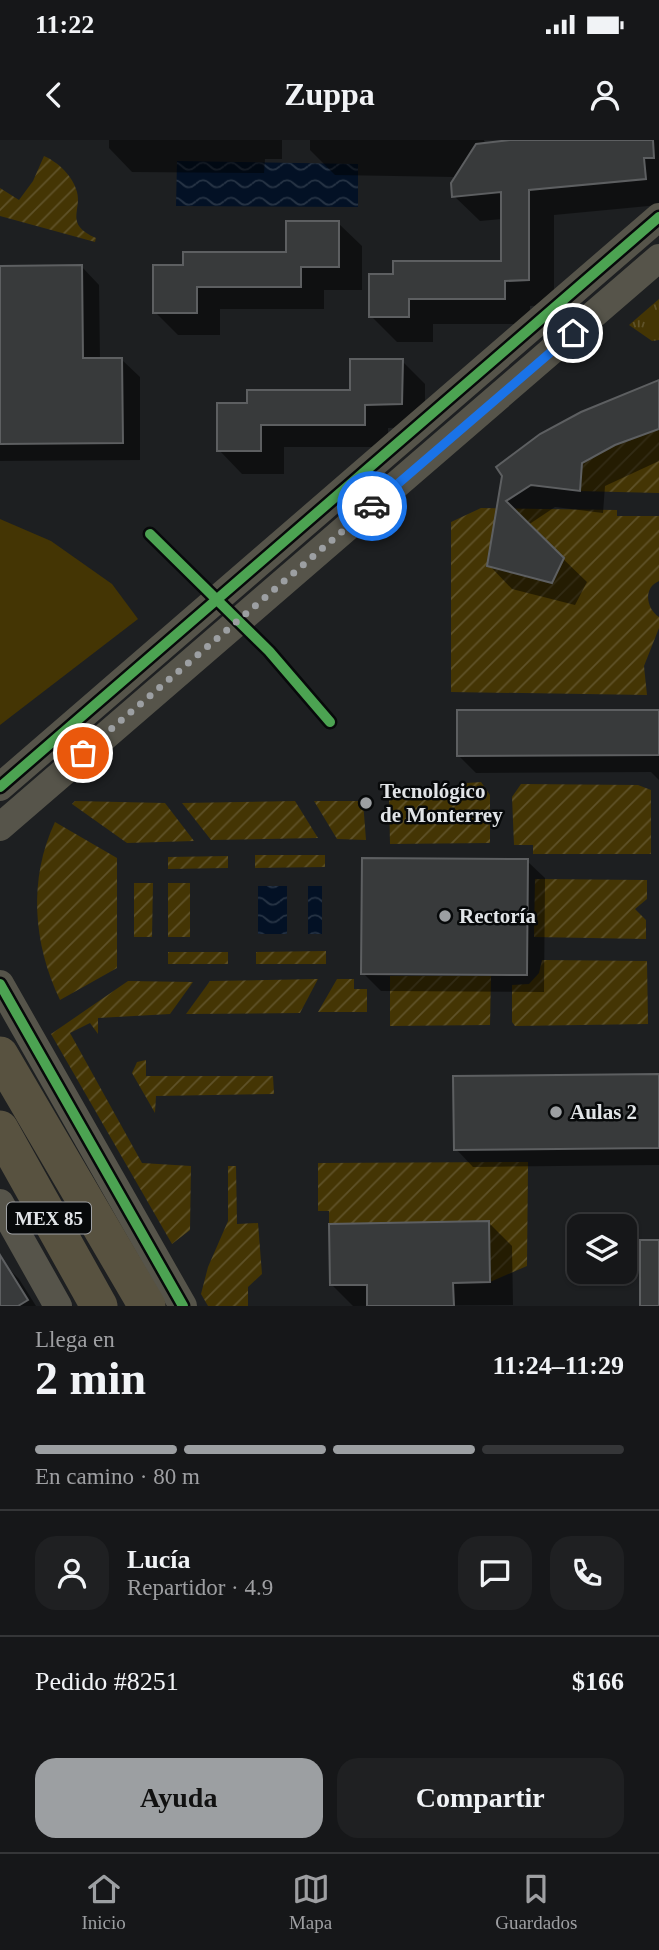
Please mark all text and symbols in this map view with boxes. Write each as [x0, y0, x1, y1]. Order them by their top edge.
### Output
text: 11:22 [35, 10, 94, 39]
icon: back [35, 76, 73, 114]
text: Zuppa [284, 76, 375, 112]
icon: person [586, 76, 624, 114]
pin [543, 303, 603, 363]
icon: home [554, 314, 592, 352]
courier [337, 471, 407, 541]
icon: car [353, 487, 391, 525]
pin [53, 723, 113, 783]
icon: bag [64, 734, 102, 772]
place label: Tecnológico de Monterrey [380, 779, 503, 827]
marker: Tecnológico de Monterrey [358, 795, 374, 811]
place label: Rectoría [459, 904, 536, 928]
marker: Rectoría [437, 908, 453, 924]
place label: Aulas 2 [570, 1100, 637, 1124]
marker: Aulas 2 [548, 1104, 564, 1120]
road number: MEX 85 [7, 1202, 91, 1234]
map controls [567, 1214, 637, 1284]
button: layers [567, 1214, 637, 1284]
text: Llega en [35, 1327, 115, 1352]
text: 11:24–11:29 [493, 1351, 624, 1380]
text: 2 min [35, 1353, 146, 1404]
text: En camino · 80 m [35, 1464, 200, 1489]
button: person [35, 1536, 109, 1610]
button: chat [458, 1536, 532, 1610]
button: phone [550, 1536, 624, 1610]
text: Lucía [127, 1545, 191, 1574]
text: Repartidor · 4.9 [127, 1575, 273, 1600]
text: Pedido #8251 [35, 1667, 179, 1696]
text: $166 [572, 1667, 624, 1696]
button: Ayuda [35, 1758, 323, 1838]
button: Compartir [337, 1758, 624, 1838]
tab: Inicio [82, 1870, 126, 1934]
tab: Mapa [289, 1870, 332, 1934]
tab: Guardados [495, 1870, 577, 1934]

